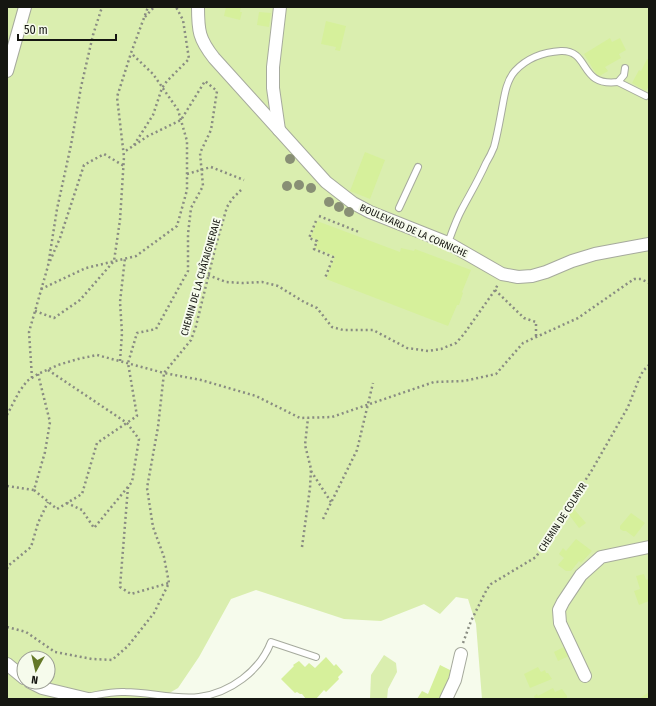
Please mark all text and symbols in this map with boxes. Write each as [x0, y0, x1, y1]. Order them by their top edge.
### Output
scale bar [18, 16, 116, 42]
text: 50 m [24, 23, 48, 37]
street label: BOULEVARD DE LA CORNICHE [358, 202, 470, 260]
street label: CHEMIN DE LA CHÂTAIGNERAIE [178, 217, 224, 337]
street label: CHEMIN DE COLMYR [536, 480, 590, 554]
north arrow [16, 650, 56, 690]
text: N [31, 673, 39, 686]

